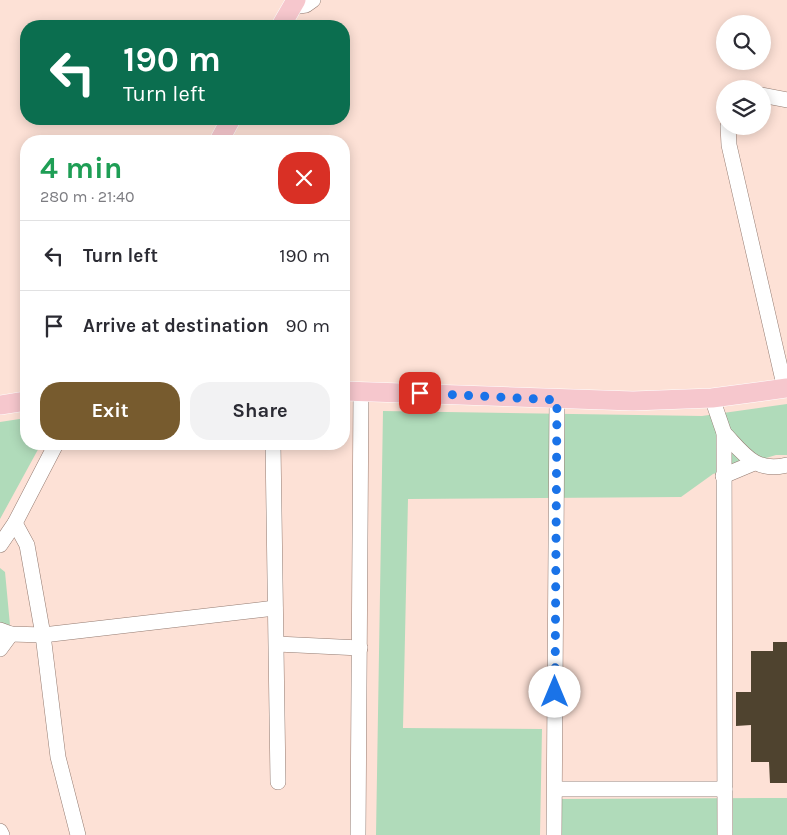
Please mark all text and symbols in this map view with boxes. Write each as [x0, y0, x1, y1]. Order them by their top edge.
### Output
map controls [716, 15, 771, 135]
button: search [716, 15, 771, 70]
text: 190 m [123, 39, 221, 80]
icon: left [40, 40, 105, 105]
button: layers [716, 80, 771, 135]
text: Turn left [123, 81, 206, 107]
text: 4 min [40, 150, 122, 186]
button: close [278, 152, 330, 204]
text: 280 m · 21:40 [40, 187, 135, 206]
icon: left [40, 242, 68, 270]
text: Turn left [83, 245, 158, 267]
text: 190 m [279, 245, 330, 267]
icon: arrive [40, 312, 68, 340]
text: Arrive at destination [83, 315, 269, 337]
text: 90 m [285, 315, 330, 337]
pin [399, 372, 441, 414]
icon: arrive [406, 379, 434, 407]
button: Exit [40, 382, 180, 440]
button: Share [190, 382, 330, 440]
position arrow [528, 665, 580, 717]

